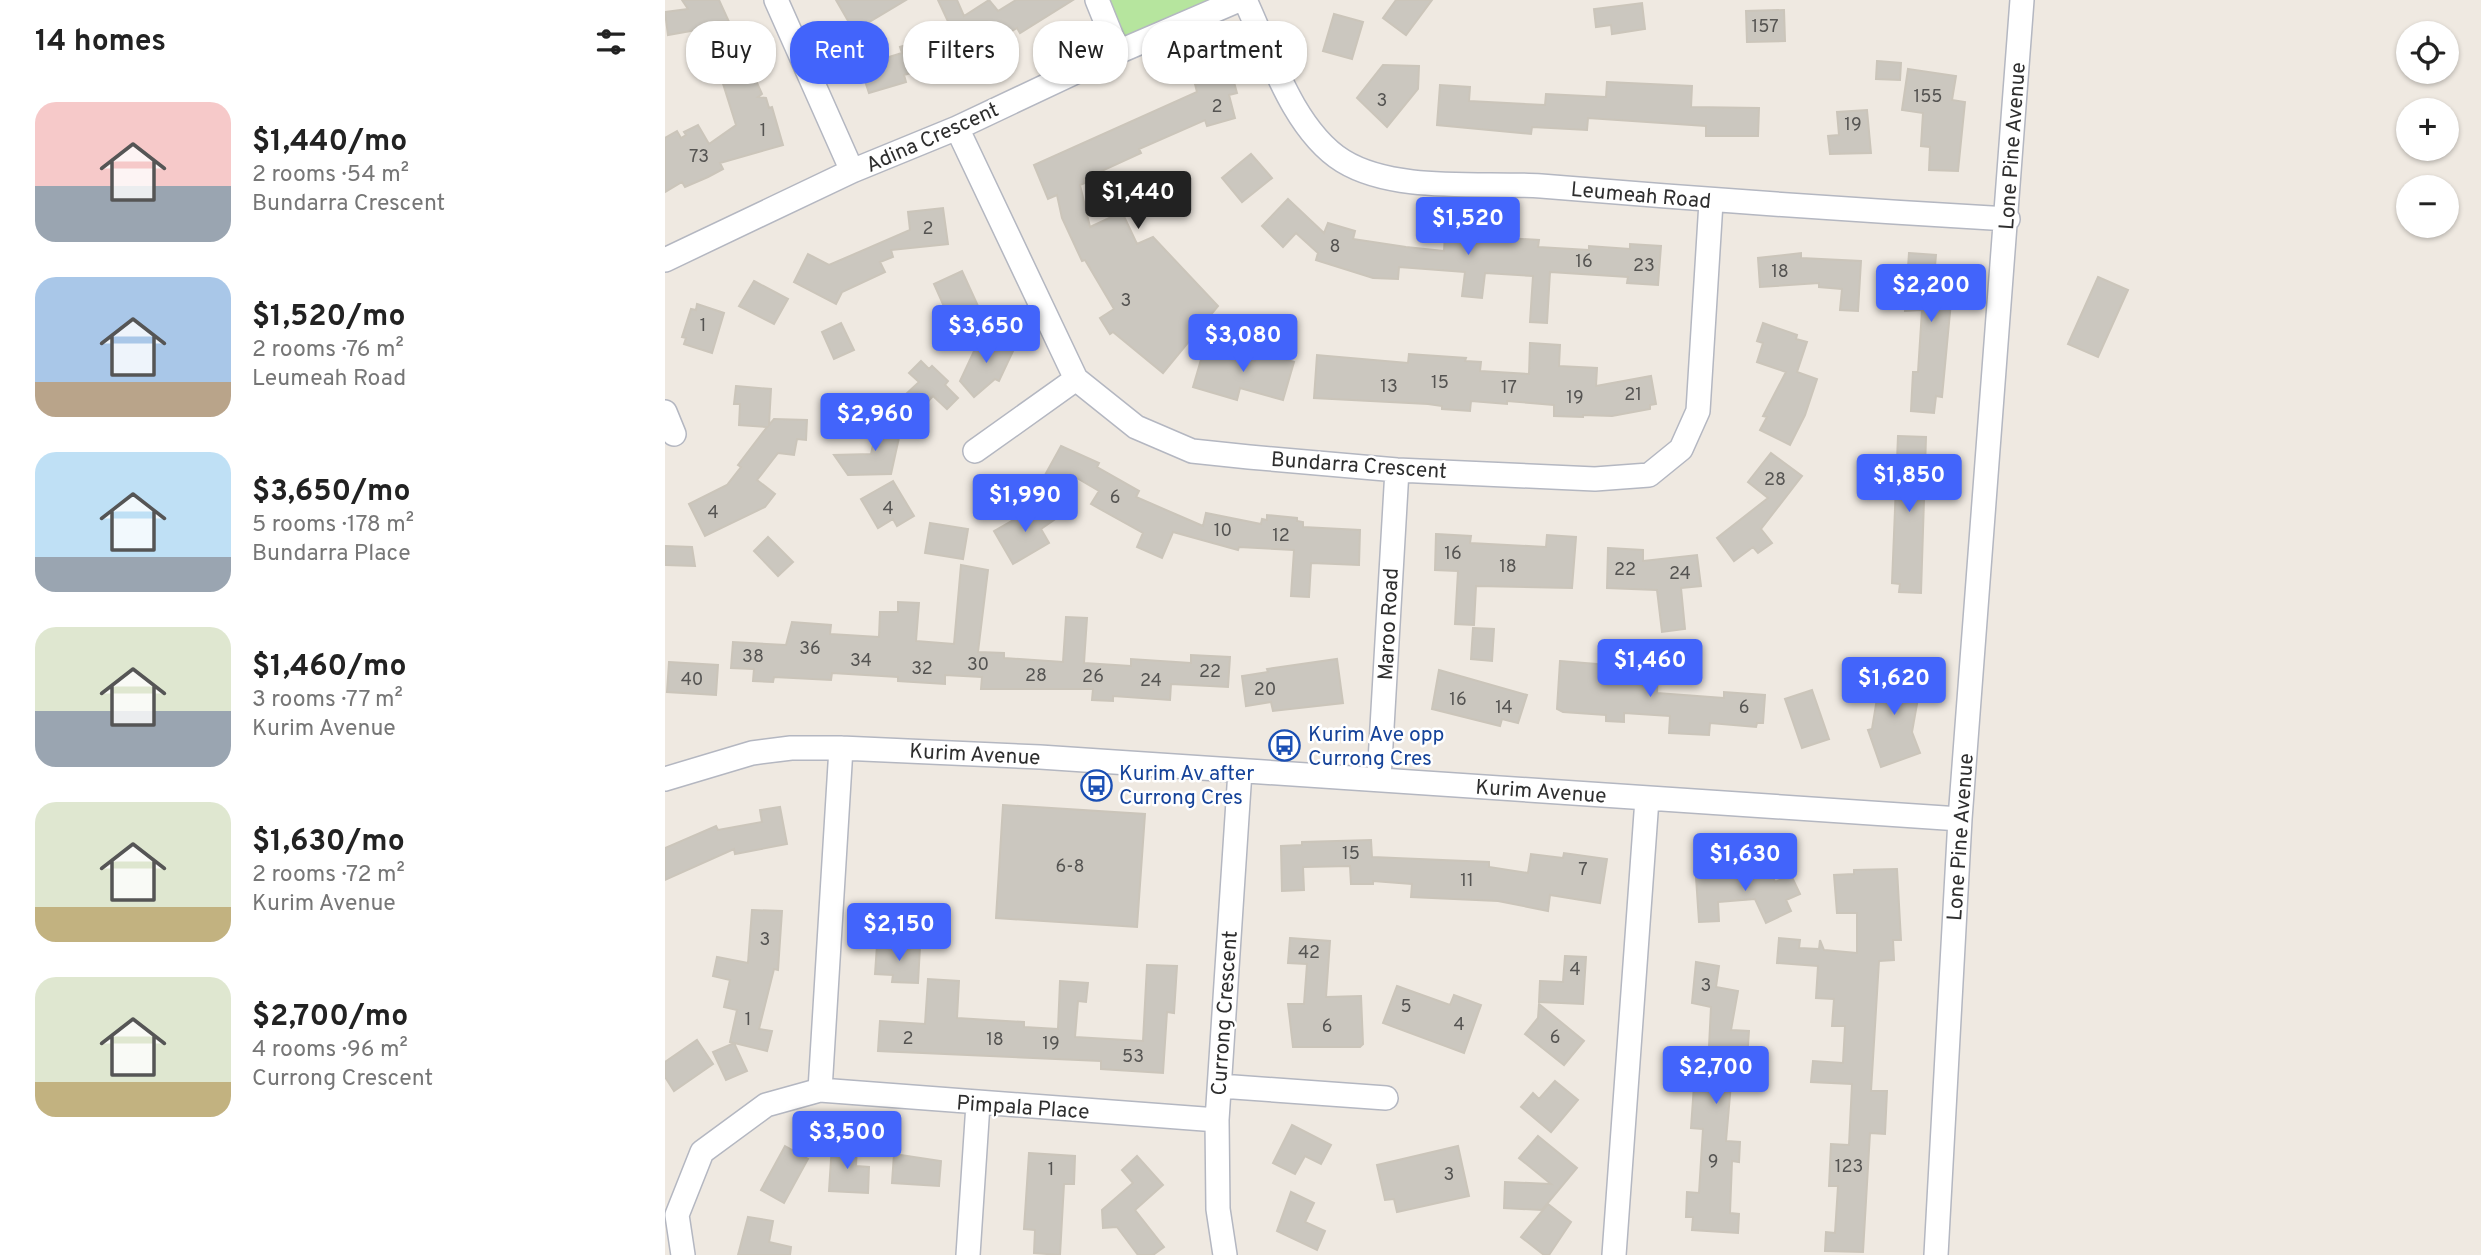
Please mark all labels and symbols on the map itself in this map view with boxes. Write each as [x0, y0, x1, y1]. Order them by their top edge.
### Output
house number: 157 [1751, 16, 1779, 39]
street label: Lone Pine Avenue [1994, 61, 2033, 231]
house number: 155 [1913, 86, 1943, 109]
house number: 3 [1377, 90, 1387, 113]
house number: 2 [1211, 96, 1223, 119]
street label: Adina Crescent [862, 97, 1003, 180]
house number: 19 [1844, 114, 1862, 137]
house number: 1 [760, 120, 766, 143]
house number: 73 [689, 146, 709, 169]
pin: $1,440 [1081, 172, 1195, 231]
street label: Leumeah Road [1570, 177, 1712, 216]
pin: $1,520 [1411, 198, 1525, 257]
house number: 2 [922, 218, 934, 241]
house number: 8 [1330, 236, 1341, 259]
house number: 16 [1575, 251, 1593, 274]
house number: 23 [1633, 255, 1655, 278]
house number: 18 [1771, 261, 1789, 284]
pin: $2,200 [1874, 264, 1988, 324]
house number: 3 [1121, 290, 1131, 313]
pin: $3,650 [929, 306, 1043, 365]
pin: $3,080 [1186, 314, 1300, 374]
house number: 1 [700, 315, 706, 338]
house number: 15 [1431, 372, 1449, 395]
house number: 13 [1380, 376, 1398, 399]
house number: 17 [1501, 377, 1517, 400]
house number: 21 [1624, 384, 1642, 407]
house number: 19 [1566, 387, 1584, 410]
pin: $2,960 [818, 393, 932, 453]
street label: Bundarra Crescent [1270, 447, 1448, 486]
pin: $1,850 [1852, 454, 1966, 514]
house number: 28 [1764, 469, 1786, 492]
pin: $1,990 [968, 475, 1082, 534]
house number: 6 [1110, 487, 1120, 510]
house number: 4 [882, 498, 894, 521]
house number: 4 [707, 502, 719, 525]
house number: 10 [1214, 520, 1232, 543]
house number: 12 [1272, 525, 1290, 548]
house number: 16 [1444, 543, 1462, 566]
house number: 18 [1499, 556, 1517, 579]
house number: 22 [1614, 559, 1636, 582]
house number: 24 [1669, 563, 1691, 586]
street label: Maroo Road [1373, 567, 1406, 681]
house number: 36 [799, 638, 821, 661]
pin: $1,460 [1593, 640, 1707, 699]
house number: 38 [742, 646, 764, 669]
house number: 34 [850, 650, 872, 673]
house number: 30 [967, 654, 989, 677]
house number: 32 [911, 658, 933, 681]
pin: $1,620 [1837, 658, 1951, 717]
house number: 22 [1199, 661, 1221, 684]
house number: 28 [1025, 665, 1047, 688]
house number: 26 [1082, 666, 1104, 689]
house number: 40 [681, 669, 703, 692]
house number: 24 [1140, 670, 1162, 693]
house number: 20 [1254, 679, 1276, 702]
house number: 16 [1449, 689, 1467, 712]
house number: 14 [1495, 697, 1513, 720]
house number: 6 [1739, 697, 1749, 720]
place label: Kurim Ave opp Currong Cres [1308, 722, 1444, 773]
bus stop icon: Kurim Ave opp Currong Cres [1268, 729, 1302, 763]
street label: Kurim Avenue [909, 739, 1041, 772]
street label: Lone Pine Avenue [1942, 752, 1981, 922]
place label: Kurim Av after Currong Cres [1119, 761, 1255, 812]
bus stop icon: Kurim Av after Currong Cres [1079, 768, 1113, 802]
street label: Kurim Avenue [1475, 774, 1607, 811]
pin: $1,630 [1688, 834, 1802, 893]
house number: 15 [1342, 843, 1360, 866]
house number: 6-8 [1056, 856, 1084, 879]
house number: 7 [1578, 859, 1588, 882]
house number: 11 [1460, 870, 1474, 893]
pin: $2,150 [842, 904, 956, 963]
house number: 3 [760, 929, 770, 952]
street label: Currong Crescent [1206, 930, 1245, 1097]
house number: 42 [1298, 942, 1320, 965]
house number: 4 [1569, 959, 1581, 982]
house number: 3 [1701, 975, 1711, 998]
house number: 5 [1400, 996, 1412, 1019]
house number: 1 [745, 1009, 751, 1032]
house number: 4 [1453, 1014, 1465, 1037]
house number: 6 [1322, 1016, 1332, 1039]
house number: 6 [1550, 1027, 1560, 1050]
house number: 2 [902, 1028, 914, 1051]
house number: 18 [986, 1029, 1004, 1052]
house number: 19 [1042, 1033, 1060, 1056]
house number: 53 [1122, 1046, 1144, 1069]
pin: $2,700 [1659, 1046, 1773, 1106]
street label: Pimpala Place [955, 1090, 1090, 1127]
pin: $3,500 [790, 1112, 904, 1171]
house number: 9 [1708, 1151, 1718, 1174]
house number: 123 [1835, 1156, 1863, 1179]
house number: 1 [1048, 1159, 1054, 1182]
house number: 3 [1444, 1164, 1454, 1187]

